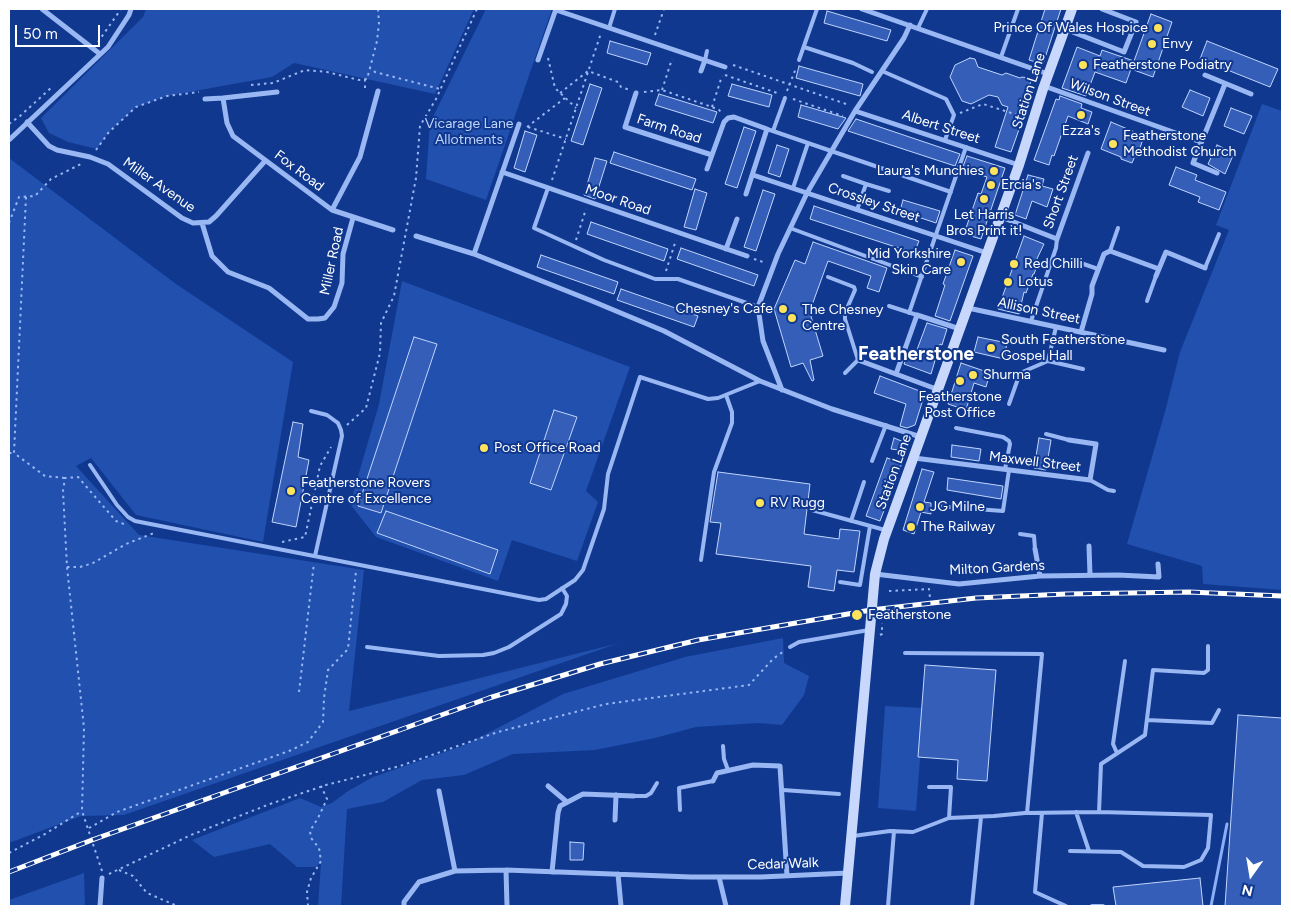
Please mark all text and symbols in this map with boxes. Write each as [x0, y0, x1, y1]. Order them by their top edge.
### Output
scale bar [18, 15, 102, 47]
place label: Prince Of Wales Hospice [993, 20, 1148, 36]
marker: Prince Of Wales Hospice [1152, 22, 1164, 34]
text: 50 m [23, 25, 58, 43]
place label: Envy [1162, 36, 1193, 52]
marker: Envy [1146, 38, 1158, 50]
street label: Station Lane [1009, 51, 1049, 131]
place label: Featherstone Podiatry [1093, 57, 1232, 73]
marker: Featherstone Podiatry [1077, 59, 1089, 71]
street label: Wilson Street [1067, 76, 1153, 120]
street label: Albert Street [900, 106, 982, 148]
marker: Ezza's [1075, 109, 1087, 121]
street label: Farm Road [635, 111, 703, 147]
park label: Vicarage Lane Allotments [425, 116, 513, 148]
place label: Ezza's [1062, 123, 1100, 139]
place label: Featherstone Methodist Church [1123, 128, 1236, 160]
marker: Featherstone Methodist Church [1107, 138, 1119, 150]
street label: Fox Road [271, 147, 327, 195]
street label: Short Street [1040, 153, 1082, 231]
street label: Miller Avenue [120, 154, 198, 216]
place label: Laura's Munchies [877, 163, 984, 179]
marker: Laura's Munchies [988, 165, 1000, 177]
place label: Ercia's [1001, 177, 1041, 193]
street label: Crossley Street [826, 179, 922, 227]
marker: Ercia's [985, 179, 997, 191]
street label: Moor Road [583, 181, 653, 219]
marker: Let Harris Bros Print it! [978, 193, 990, 205]
place label: Let Harris Bros Print it! [946, 207, 1022, 240]
street label: Miller Road [317, 225, 347, 297]
place label: Mid Yorkshire Skin Care [867, 246, 951, 278]
marker: Mid Yorkshire Skin Care [955, 256, 967, 268]
place label: Red Chilli [1024, 256, 1083, 272]
marker: Red Chilli [1008, 258, 1020, 270]
place label: Lotus [1018, 274, 1053, 290]
marker: Lotus [1002, 276, 1014, 288]
street label: Allison Street [996, 294, 1082, 328]
place label: Chesney's Cafe [676, 301, 773, 317]
place label: The Chesney Centre [802, 302, 883, 334]
marker: Chesney's Cafe [777, 303, 789, 315]
marker: The Chesney Centre [786, 312, 798, 324]
place label: South Featherstone Gospel Hall [1001, 332, 1125, 364]
marker: South Featherstone Gospel Hall [985, 342, 997, 354]
district label: Featherstone [858, 343, 974, 365]
place label: Shurma [983, 367, 1031, 383]
marker: Shurma [967, 369, 979, 381]
marker: Featherstone Post Office [954, 375, 966, 387]
place label: Featherstone Post Office [918, 389, 1002, 422]
street label: Station Lane [873, 432, 915, 512]
place label: Post Office Road [494, 440, 601, 456]
marker: Post Office Road [478, 442, 490, 454]
street label: Maxwell Street [988, 448, 1082, 476]
place label: Featherstone Rovers Centre of Excellence [301, 475, 431, 508]
marker: Featherstone Rovers Centre of Excellence [285, 485, 297, 497]
place label: RV Rugg [770, 495, 825, 511]
marker: RV Rugg [754, 497, 766, 509]
place label: JG Milne [930, 499, 985, 515]
marker: JG Milne [914, 501, 926, 513]
place label: The Railway [921, 519, 995, 535]
marker: The Railway [905, 521, 917, 533]
street label: Milton Gardens [949, 557, 1045, 579]
place label: Featherstone [868, 607, 951, 623]
marker: Featherstone [850, 608, 864, 622]
north arrow [1226, 850, 1276, 900]
street label: Cedar Walk [747, 854, 819, 874]
text: N [1240, 881, 1255, 900]

